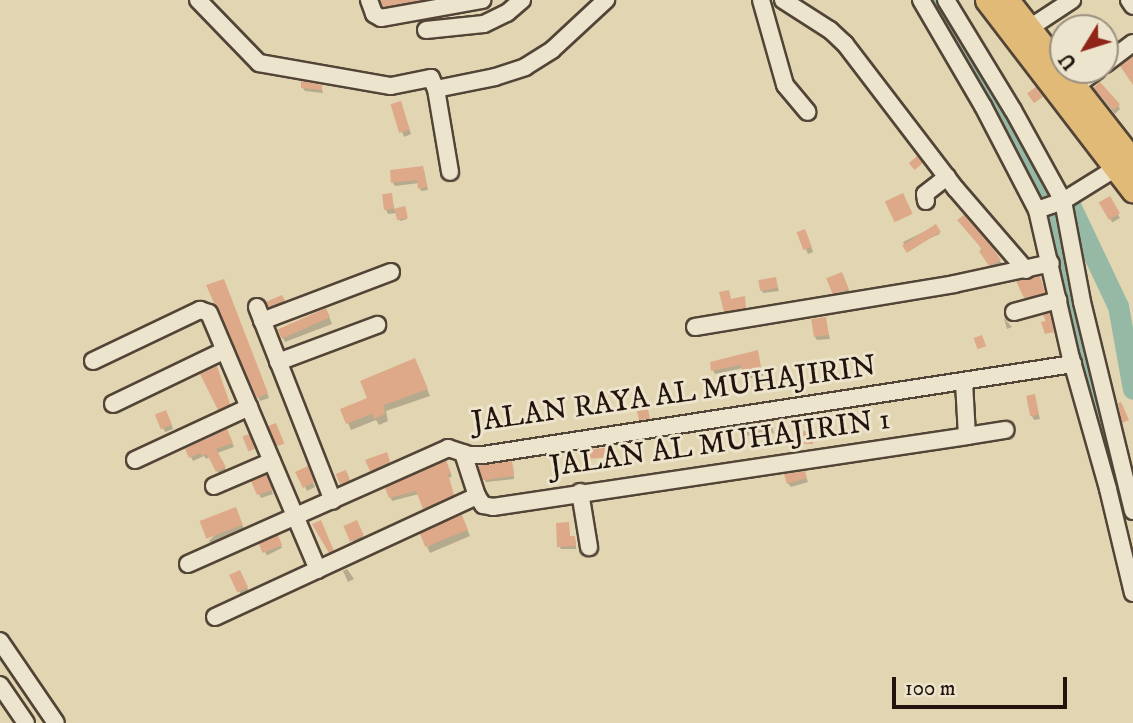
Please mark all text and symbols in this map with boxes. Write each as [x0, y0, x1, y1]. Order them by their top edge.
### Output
north arrow [1049, 14, 1119, 84]
text: U [1055, 48, 1082, 74]
street label: JALAN RAYA AL MUHAJIRIN [469, 349, 879, 441]
street label: JALAN AL MUHAJIRIN 1 [547, 402, 893, 486]
scale bar [895, 664, 1070, 708]
text: 100 m [905, 676, 956, 702]

